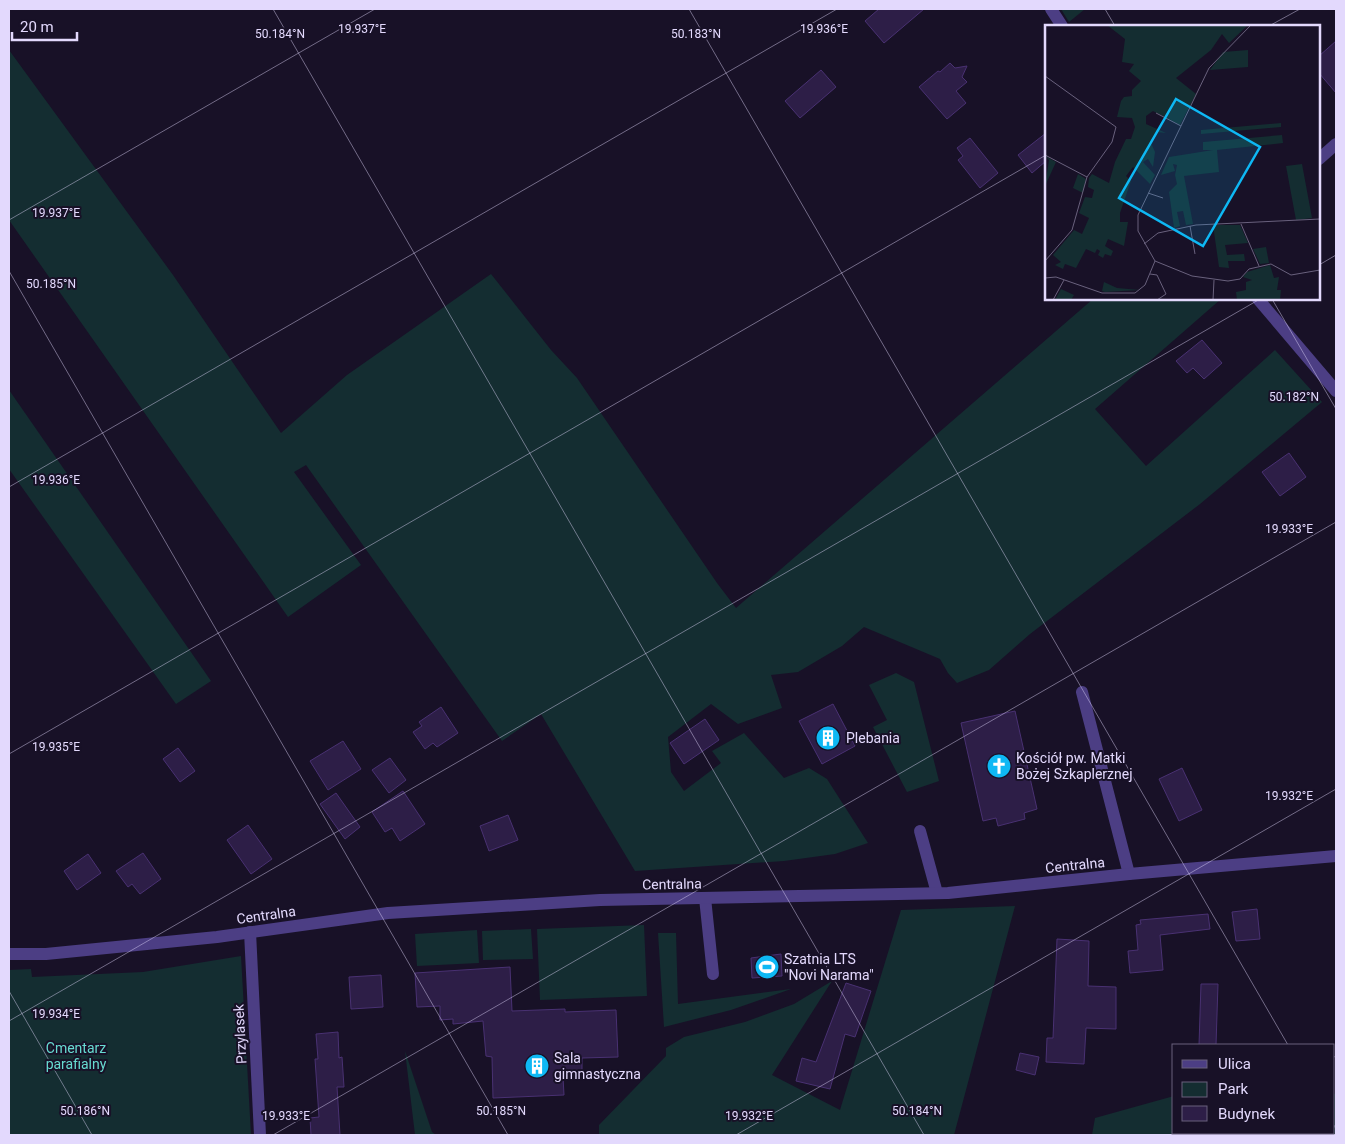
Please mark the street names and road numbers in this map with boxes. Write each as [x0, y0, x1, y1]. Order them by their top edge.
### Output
street label: Centralna [1044, 854, 1106, 876]
street label: Centralna [642, 875, 702, 893]
street label: Centralna [235, 903, 297, 927]
street label: Przylasek [230, 1003, 250, 1064]

